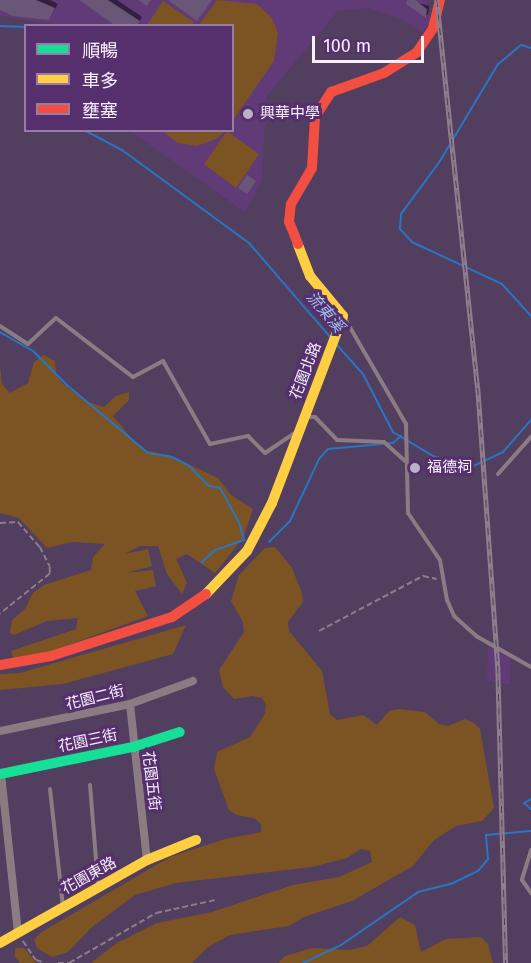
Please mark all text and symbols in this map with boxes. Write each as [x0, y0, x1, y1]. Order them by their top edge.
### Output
legend [24, 24, 234, 132]
scale bar [315, 24, 428, 62]
text: 100 m [323, 35, 371, 57]
text: 順暢 [82, 40, 118, 62]
text: 車多 [82, 70, 118, 92]
text: 壅塞 [82, 100, 118, 122]
place label: 興華中學 [260, 105, 320, 123]
marker: 興華中學 [241, 107, 255, 121]
water label: 流東溪 [302, 288, 348, 336]
street label: 花園北路 [287, 340, 325, 402]
place label: 福德祠 [427, 459, 472, 477]
marker: 福德祠 [408, 461, 422, 475]
street label: 花園二街 [64, 682, 126, 714]
street label: 花園三街 [57, 726, 119, 756]
street label: 花園五街 [138, 750, 164, 812]
street label: 花園東路 [58, 854, 120, 898]

